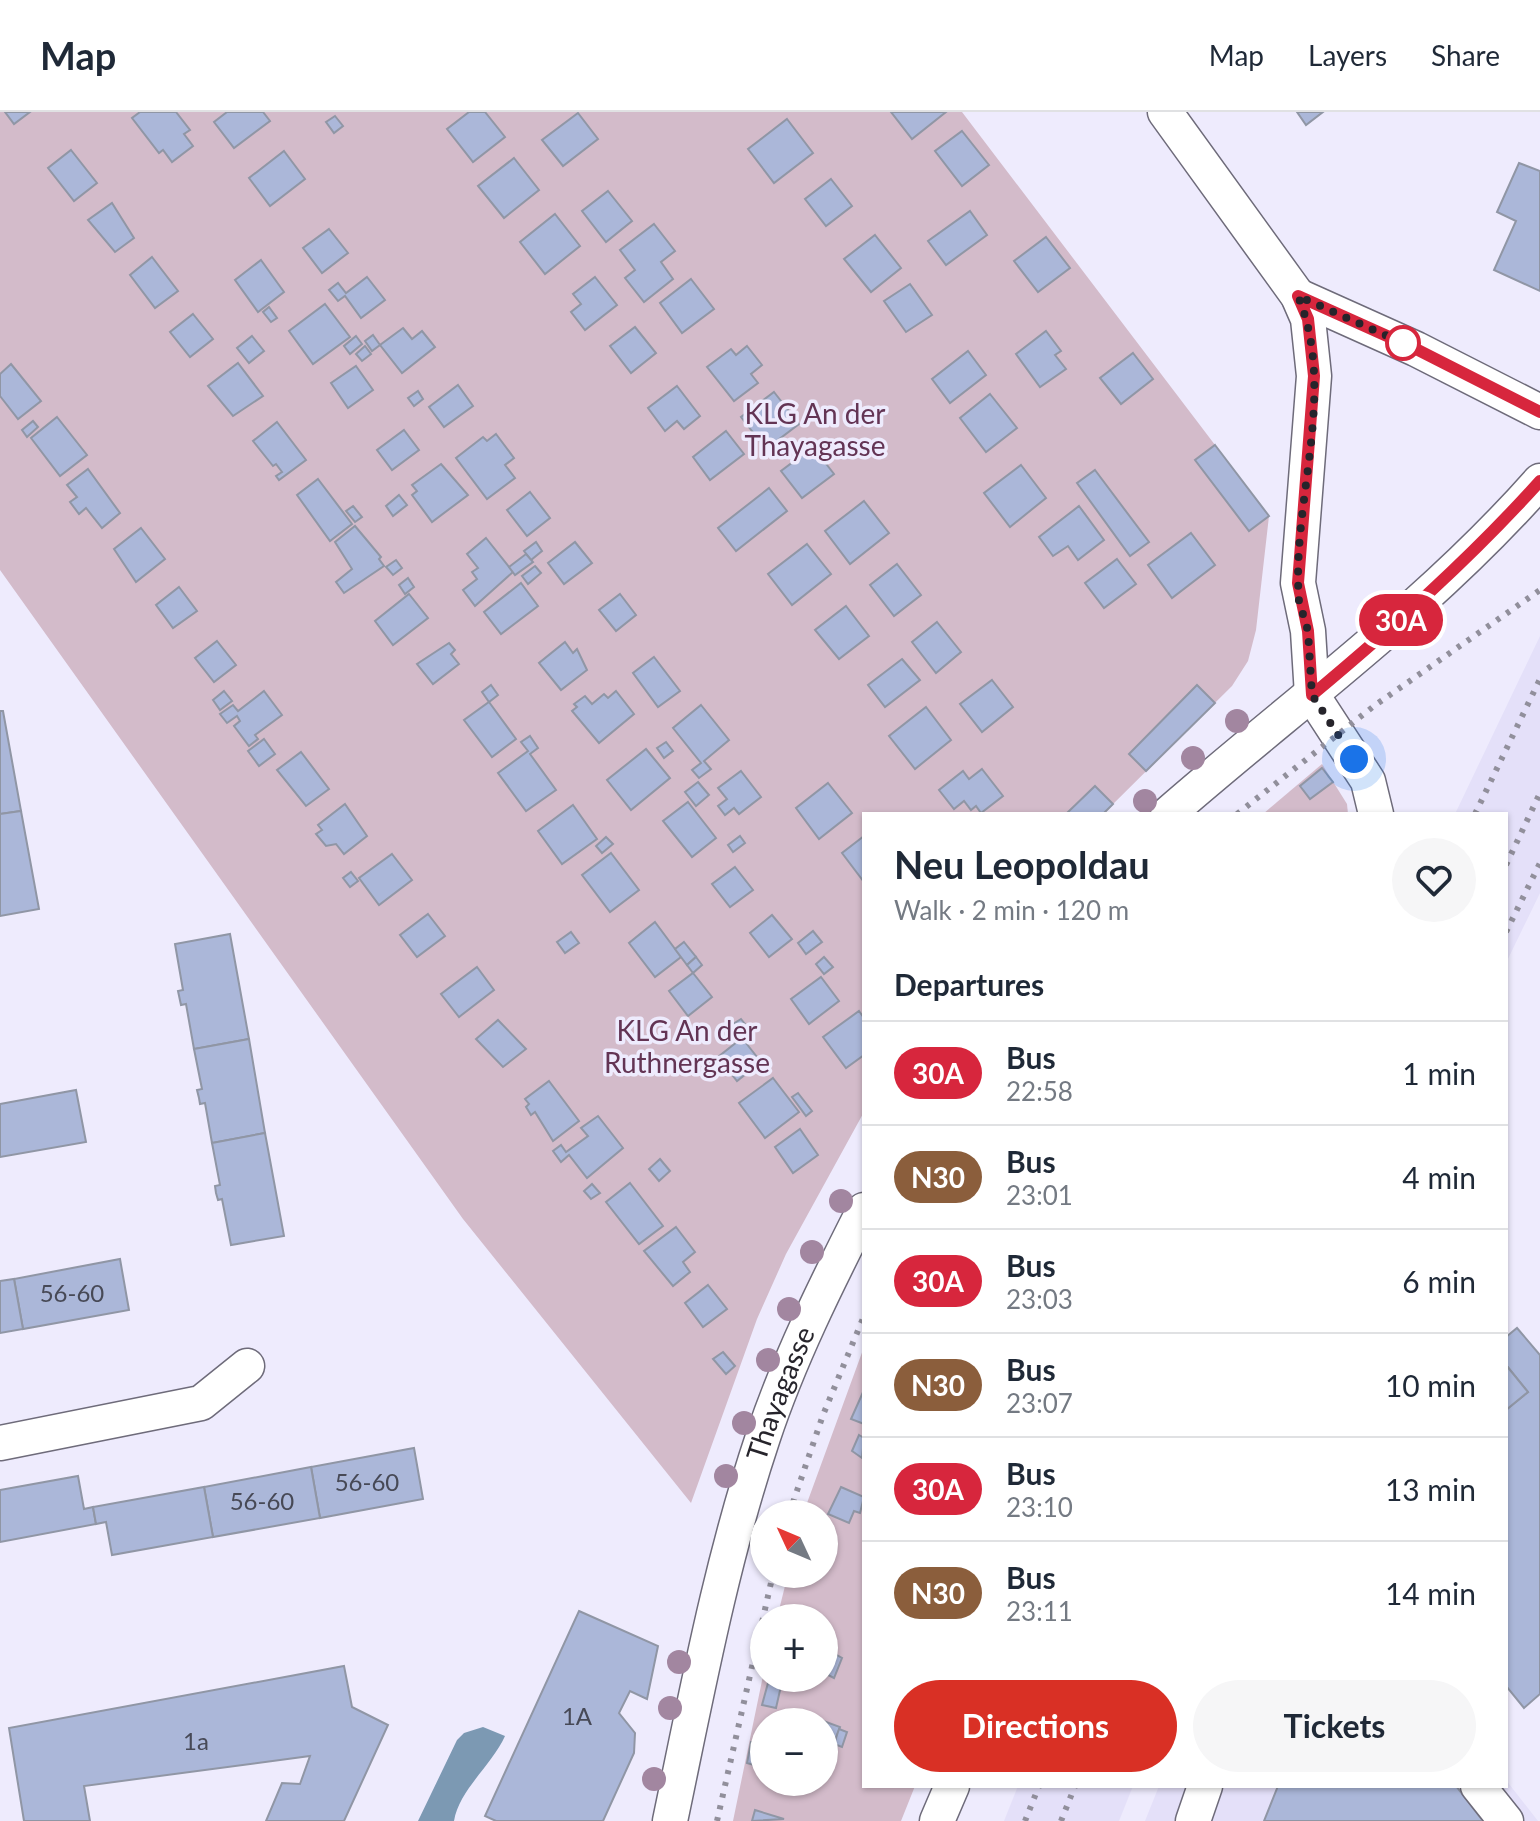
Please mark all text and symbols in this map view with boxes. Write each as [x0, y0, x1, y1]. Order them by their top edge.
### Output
text: Map [40, 32, 116, 78]
text: Map [1209, 38, 1264, 72]
text: Layers [1308, 38, 1387, 72]
text: Share [1431, 38, 1500, 72]
unlabelled marker [1386, 326, 1420, 360]
park label: KLG An der Thayagasse [744, 396, 886, 462]
line badge: 30A [1355, 594, 1447, 646]
text: 30A [1375, 603, 1427, 637]
your location [1334, 739, 1374, 779]
button: heart [1392, 838, 1476, 922]
text: Neu Leopoldau [894, 841, 1150, 887]
text: Walk · 2 min · 120 m [894, 894, 1129, 926]
text: Departures [894, 966, 1044, 1002]
park label: KLG An der Ruthnergasse [604, 1013, 770, 1079]
text: Bus [1006, 1039, 1056, 1075]
text: 1 min [1402, 1055, 1476, 1091]
text: 30A [912, 1056, 964, 1090]
text: 22:58 [1006, 1075, 1073, 1107]
text: Bus [1006, 1143, 1056, 1179]
text: 4 min [1402, 1159, 1476, 1195]
text: N30 [911, 1160, 965, 1194]
text: 23:01 [1006, 1179, 1073, 1211]
text: Bus [1006, 1247, 1056, 1283]
text: 6 min [1402, 1263, 1476, 1299]
text: 30A [912, 1264, 964, 1298]
house number: 56-60 [40, 1278, 104, 1307]
text: 23:03 [1006, 1283, 1073, 1315]
street label: Thayagasse [738, 1321, 821, 1465]
text: Bus [1006, 1351, 1056, 1387]
text: 10 min [1385, 1367, 1476, 1403]
text: N30 [911, 1368, 965, 1402]
text: 23:07 [1006, 1387, 1073, 1419]
text: Bus [1006, 1455, 1056, 1491]
house number: 56-60 [335, 1467, 399, 1496]
text: 13 min [1385, 1471, 1476, 1507]
text: 30A [912, 1472, 964, 1506]
house number: 56-60 [230, 1486, 294, 1515]
text: 23:10 [1006, 1491, 1073, 1523]
north arrow [750, 1500, 838, 1588]
map controls [750, 1500, 838, 1796]
text: Bus [1006, 1559, 1056, 1595]
text: 14 min [1385, 1575, 1476, 1611]
text: N30 [911, 1576, 965, 1610]
text: 23:11 [1006, 1595, 1073, 1627]
button: + [750, 1604, 838, 1692]
button: Directions [894, 1680, 1177, 1772]
button: Tickets [1193, 1680, 1476, 1772]
house number: 1A [562, 1701, 593, 1730]
button: − [750, 1708, 838, 1796]
house number: 1a [183, 1726, 209, 1755]

